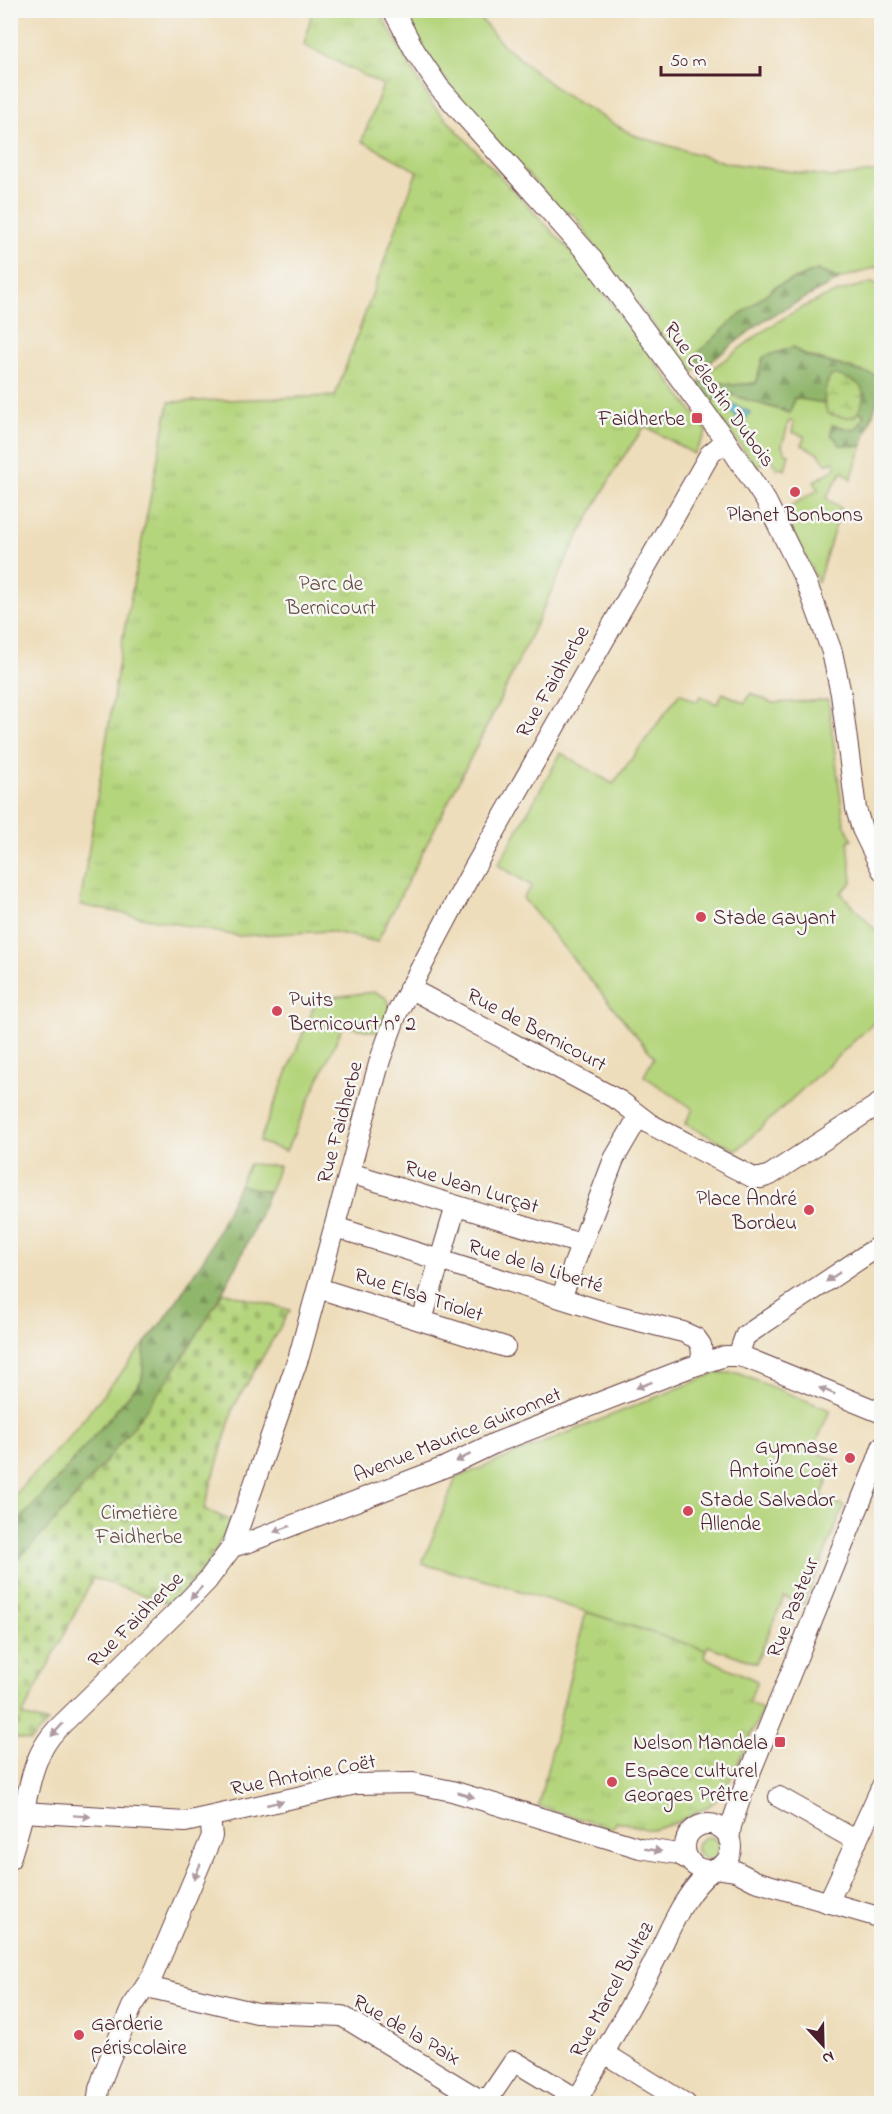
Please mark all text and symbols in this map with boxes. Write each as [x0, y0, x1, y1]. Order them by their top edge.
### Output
scale bar [661, 39, 760, 77]
text: 50 m [670, 49, 707, 75]
street label: Rue Célestin Dubois [655, 316, 781, 474]
place label: Faidherbe [597, 405, 686, 435]
marker: Faidherbe [690, 411, 704, 425]
marker: Planet Bonbons [788, 485, 802, 499]
place label: Planet Bonbons [727, 501, 863, 531]
park label: Parc de Bernicourt [285, 570, 376, 624]
street label: Rue Faidherbe [509, 620, 598, 744]
place label: Stade Gayant [713, 904, 836, 936]
marker: Stade Gayant [694, 910, 708, 924]
street label: Rue de Bernicourt [461, 981, 611, 1080]
place label: Puits Bernicourt n° 2 [288, 986, 416, 1040]
marker: Puits Bernicourt n° 2 [270, 1004, 284, 1018]
street label: Rue Faidherbe [310, 1058, 372, 1187]
street label: Rue Jean Lurçat [401, 1153, 542, 1223]
place label: Place André Bordeu [696, 1185, 798, 1239]
marker: Place André Bordeu [802, 1203, 816, 1217]
street label: Rue de la Liberté [464, 1232, 607, 1302]
street label: Rue Elsa Triolet [350, 1261, 487, 1331]
one-way arrow [825, 1271, 841, 1282]
street label: Avenue Maurice Guironnet [349, 1380, 566, 1491]
one-way arrow [635, 1381, 653, 1390]
one-way arrow [818, 1386, 836, 1396]
place label: Gymnase Antoine Coët [729, 1433, 839, 1487]
marker: Gymnase Antoine Coët [843, 1451, 857, 1465]
one-way arrow [455, 1453, 472, 1463]
place label: Stade Salvador Allende [700, 1486, 836, 1540]
park label: Cimetière Faidherbe [95, 1499, 183, 1553]
marker: Stade Salvador Allende [681, 1504, 695, 1518]
one-way arrow [273, 1525, 291, 1534]
street label: Rue Pasteur [760, 1553, 828, 1663]
street label: Rue Faidherbe [82, 1565, 192, 1675]
one-way arrow [189, 1585, 203, 1600]
one-way arrow [50, 1722, 64, 1737]
place label: Nelson Mandela [633, 1729, 768, 1759]
marker: Nelson Mandela [773, 1735, 787, 1749]
street label: Rue Antoine Coët [228, 1747, 378, 1805]
place label: Espace culturel Georges Prêtre [624, 1757, 757, 1813]
marker: Espace culturel Georges Prêtre [605, 1775, 619, 1789]
one-way arrow [457, 1791, 475, 1800]
one-way arrow [265, 1797, 284, 1807]
one-way arrow [72, 1811, 91, 1821]
one-way arrow [644, 1846, 663, 1855]
one-way arrow [192, 1863, 202, 1881]
street label: Rue Marcel Bultez [563, 1916, 663, 2063]
street label: Rue de la Paix [346, 1988, 466, 2074]
place label: Garderie périscolaire [91, 2010, 188, 2064]
north arrow [793, 2015, 853, 2075]
marker: Garderie périscolaire [72, 2028, 86, 2042]
text: N [818, 2044, 837, 2070]

